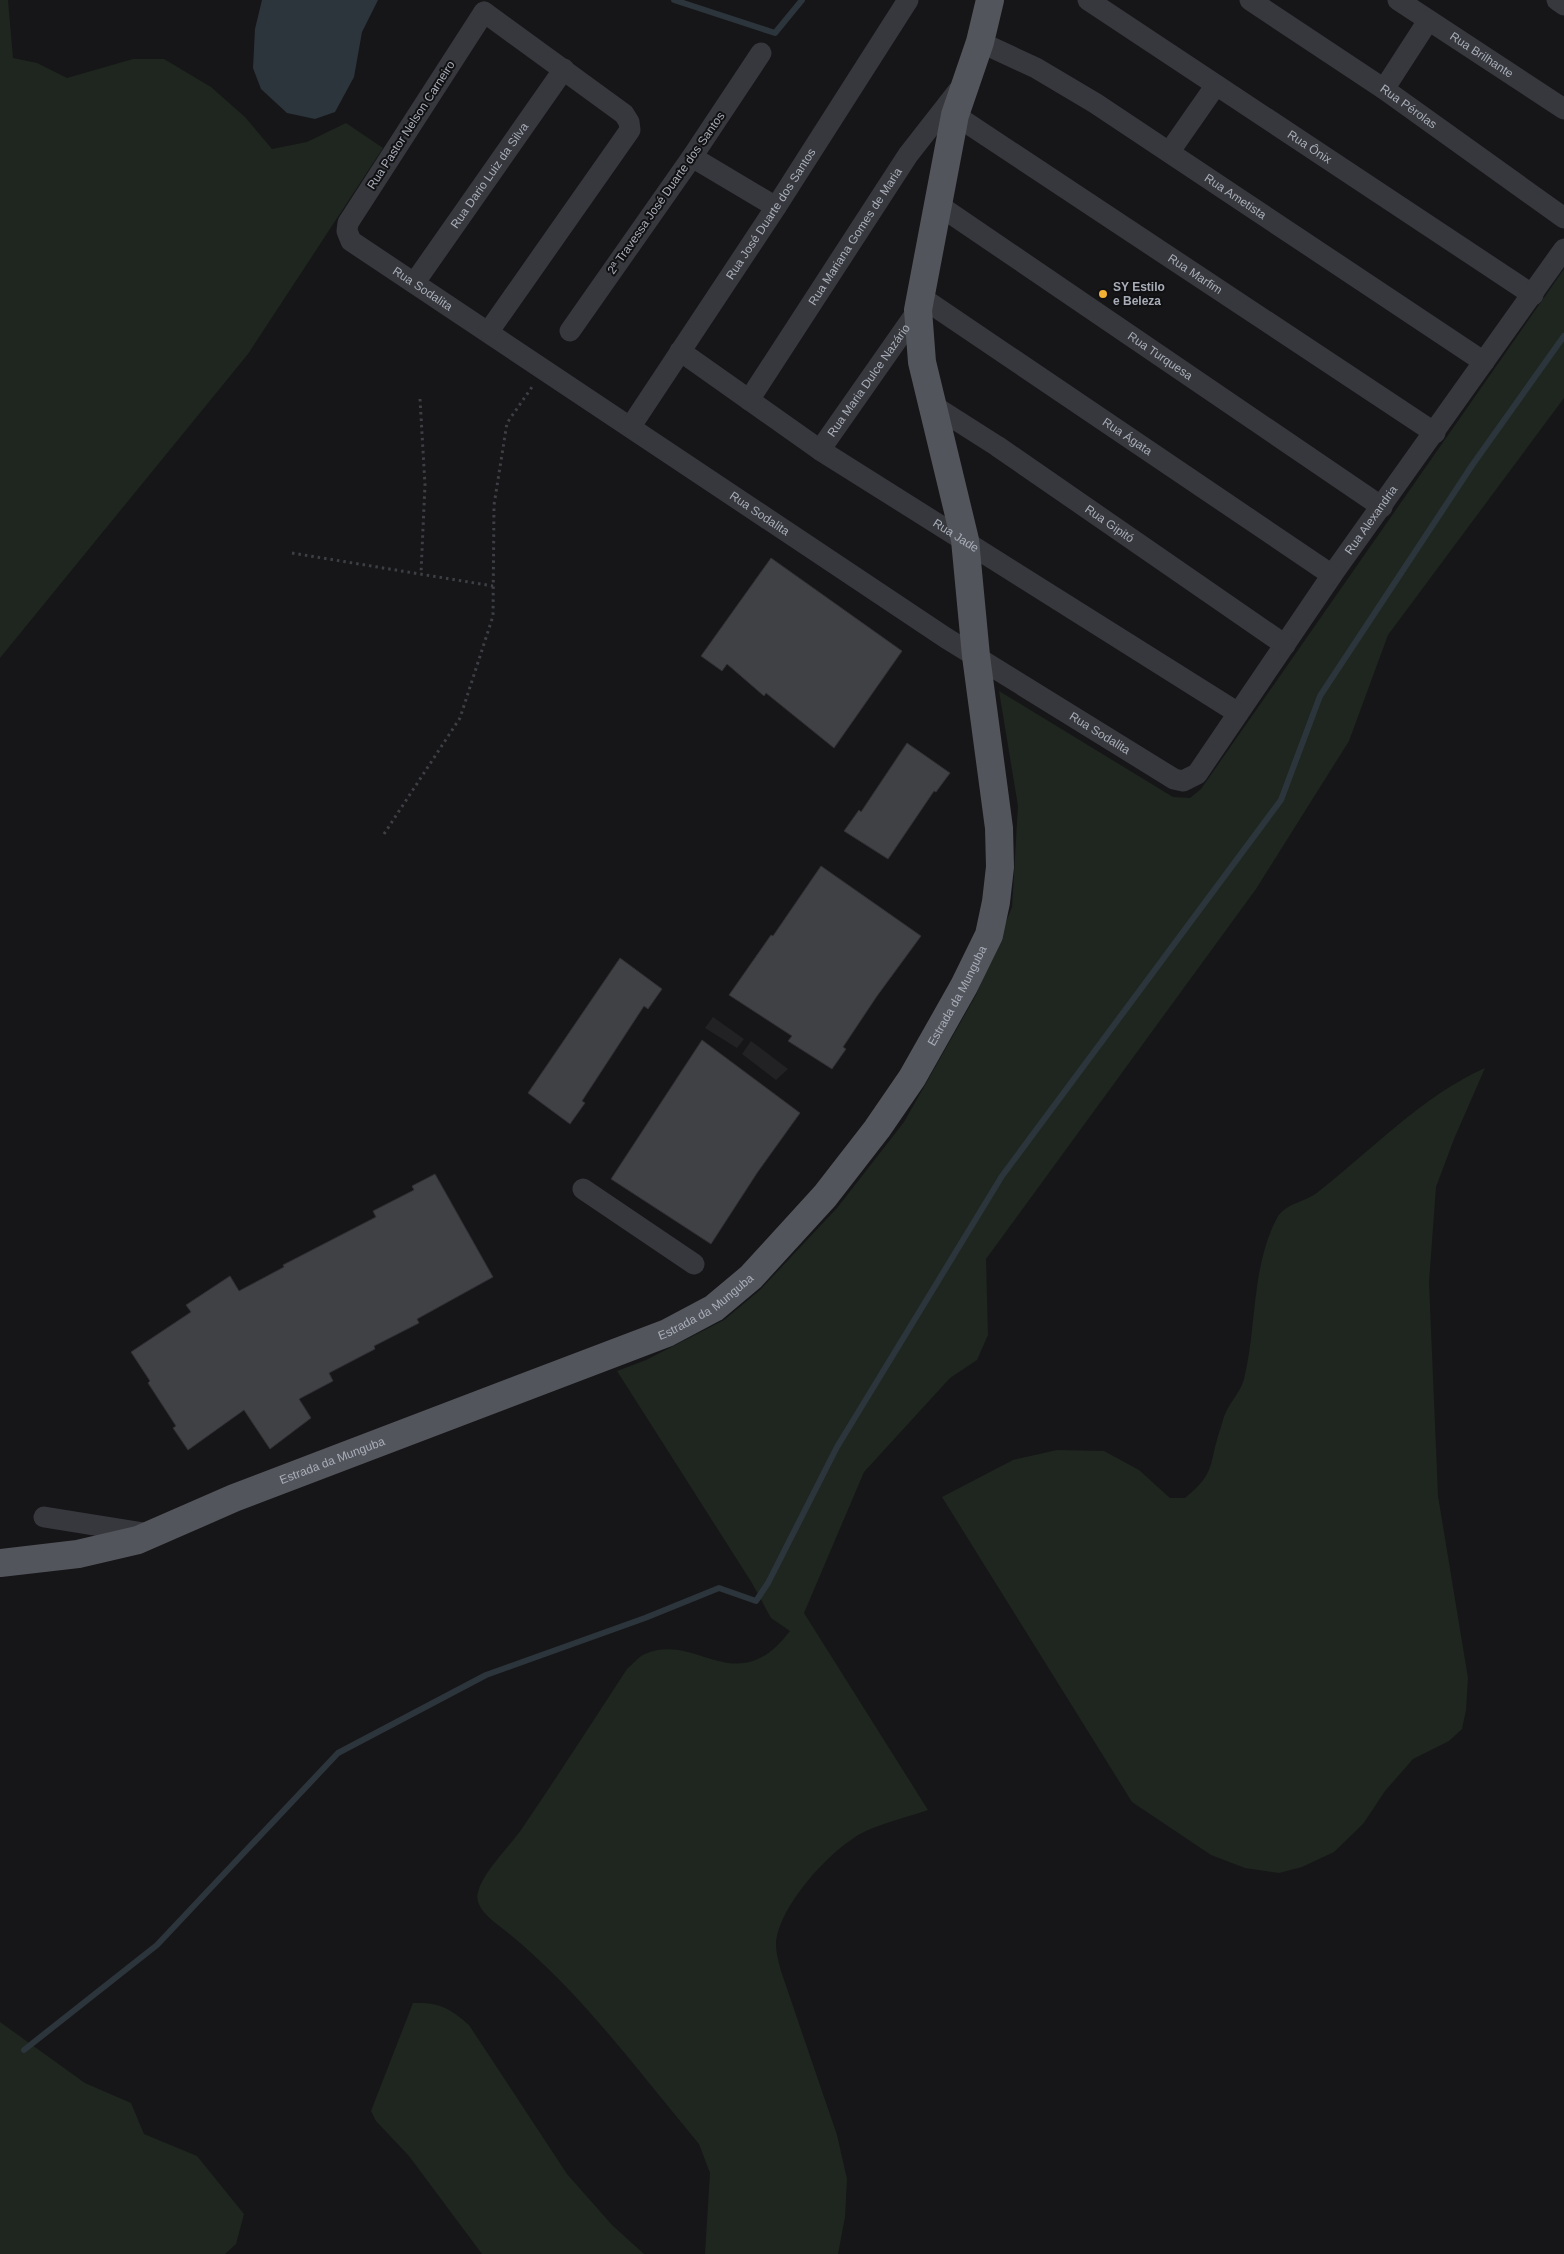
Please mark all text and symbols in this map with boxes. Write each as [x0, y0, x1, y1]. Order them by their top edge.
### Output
street label: Rua Brilhante [1447, 29, 1516, 81]
street label: Rua Pastor Nelson Carneiro [364, 58, 458, 192]
street label: Rua Pérolas [1378, 82, 1439, 132]
street label: 2ª Travessa José Duarte dos Santos [604, 109, 728, 277]
street label: Rua Dario Luiz da Silva [448, 120, 531, 231]
street label: Rua Ônix [1285, 127, 1334, 167]
street label: Rua José Duarte dos Santos [723, 146, 819, 282]
street label: Rua Mariana Gomes de Maria [805, 165, 905, 308]
street label: Rua Ametista [1202, 171, 1269, 222]
street label: Rua Marfim [1165, 251, 1225, 297]
street label: Rua Sodalita [390, 264, 455, 314]
place label: SY Estilo e Beleza [1113, 280, 1165, 308]
marker: SY Estilo e Beleza [1097, 288, 1109, 300]
street label: Rua Maria Dulce Nazário [825, 321, 913, 439]
street label: Rua Turquesa [1125, 329, 1196, 383]
street label: Rua Ágata [1100, 415, 1155, 458]
street label: Rua Alexandria [1342, 483, 1401, 557]
street label: Rua Sodalita [727, 489, 792, 539]
street label: Rua Gipitó [1082, 502, 1137, 546]
street label: Rua Jade [930, 516, 982, 555]
street label: Rua Sodalita [1067, 709, 1133, 757]
street label: Estrada da Munguba [925, 943, 990, 1048]
street label: Estrada da Munguba [656, 1271, 757, 1343]
street label: Estrada da Munguba [278, 1434, 387, 1487]

